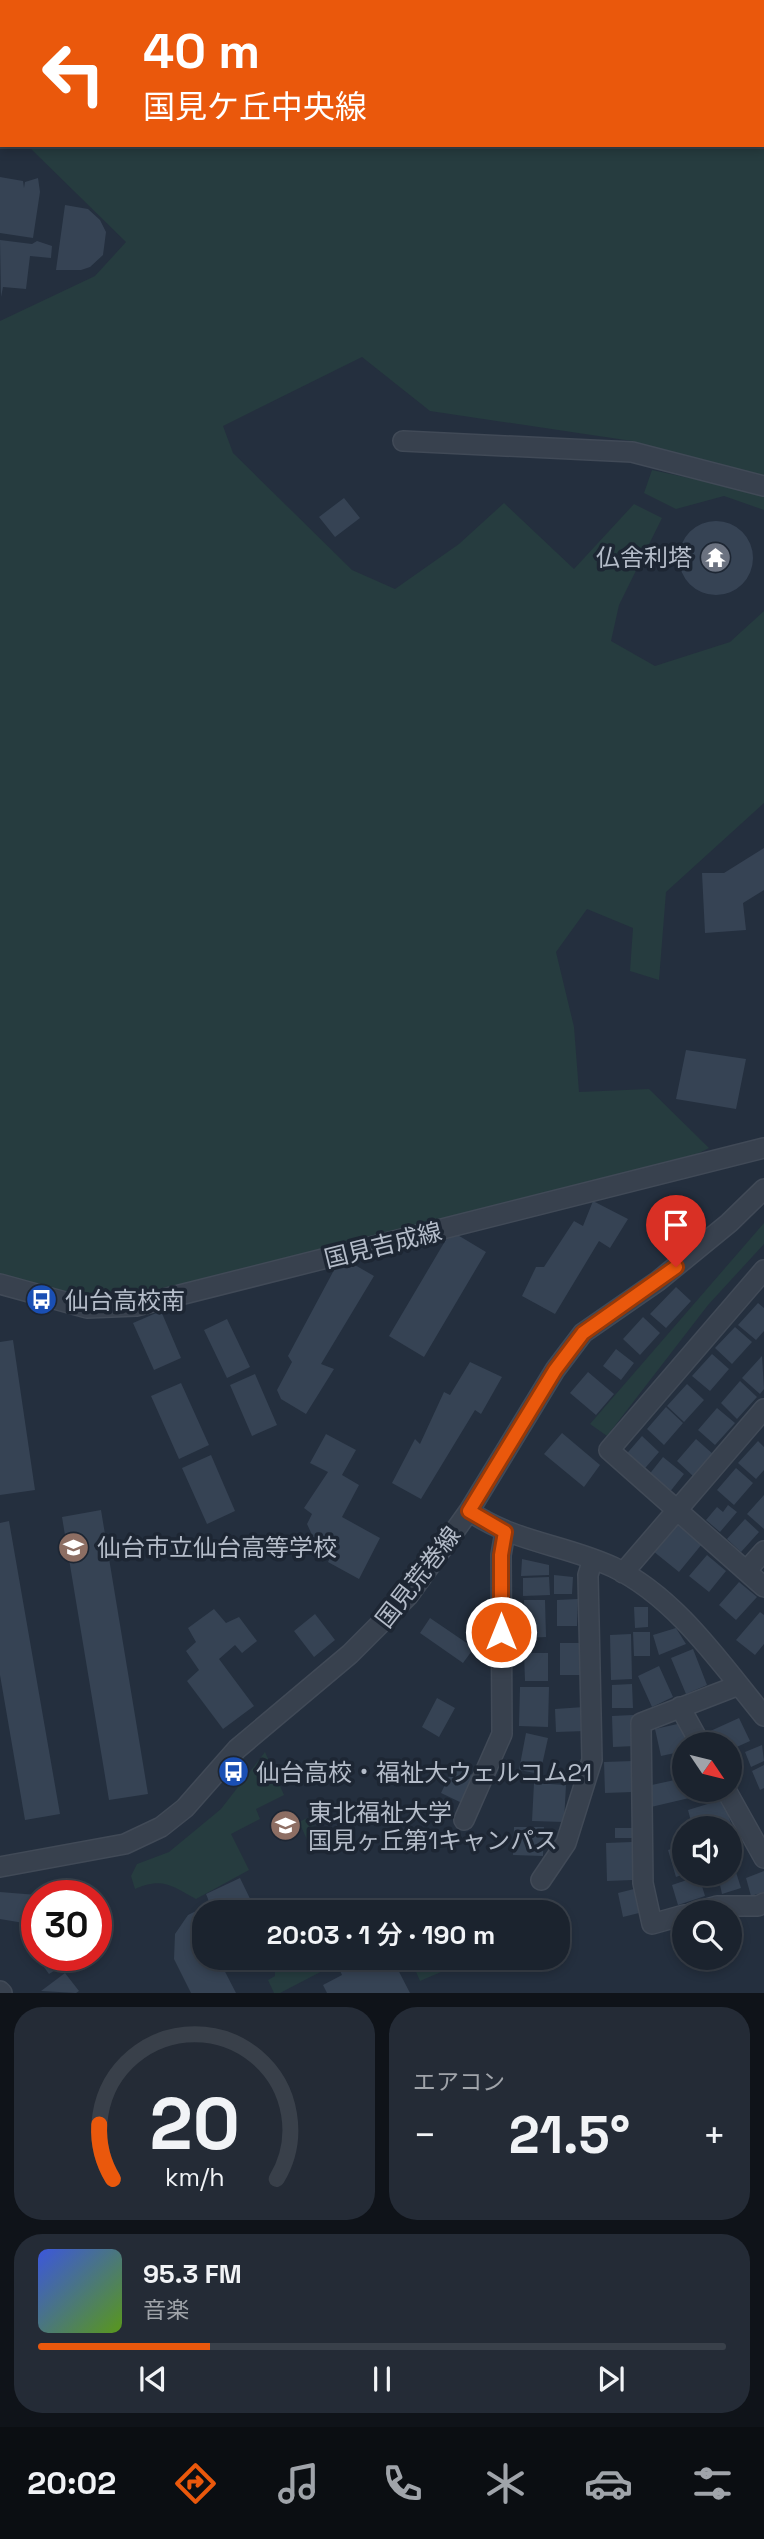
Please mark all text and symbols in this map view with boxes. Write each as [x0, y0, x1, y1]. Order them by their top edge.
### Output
text: 40 m [143, 20, 260, 82]
icon: left [28, 28, 119, 119]
text: 国見ケ丘中央線 [143, 87, 367, 127]
temple icon: 仏舎利塔 [698, 540, 732, 574]
place label: 仏舎利塔 [596, 542, 692, 573]
pin [646, 1195, 706, 1267]
icon: arrive [657, 1206, 695, 1244]
street label: 国見吉成線 [321, 1215, 445, 1275]
bus stop icon: 仙台高校南 [25, 1283, 59, 1317]
place label: 仙台高校南 [65, 1285, 185, 1316]
street label: 国見荒巻線 [369, 1520, 467, 1634]
school or university icon: 仙台市立仙台高等学校 [57, 1530, 91, 1564]
place label: 仙台市立仙台高等学校 [97, 1532, 337, 1563]
position arrow [464, 1595, 538, 1669]
north arrow [672, 1732, 742, 1802]
map controls [672, 1732, 742, 1970]
bus stop icon: 仙台高校・福祉大ウェルコム21 [216, 1755, 250, 1789]
place label: 仙台高校・福祉大ウェルコム21 [256, 1757, 592, 1788]
place label: 東北福祉大学 国見ヶ丘第1キャンパス [308, 1797, 558, 1856]
school or university icon: 東北福祉大学 国見ヶ丘第1キャンパス [268, 1809, 302, 1843]
button: sound [672, 1816, 742, 1886]
speed limit sign: 30 [21, 1880, 112, 1971]
button: search [672, 1900, 742, 1970]
text: 20:03 · 1 分 · 190 m [267, 1918, 495, 1952]
text: エアコン [413, 2067, 505, 2097]
text: 20 [149, 2078, 240, 2171]
text: 21.5° [509, 2102, 630, 2168]
text: − [413, 2111, 437, 2159]
text: + [702, 2111, 726, 2159]
text: km/h [165, 2161, 224, 2193]
text: 95.3 FM [143, 2257, 242, 2291]
text: 音楽 [143, 2295, 189, 2325]
icon: previous [134, 2360, 172, 2398]
icon: pause [363, 2360, 401, 2398]
icon: next [592, 2360, 630, 2398]
icon: directions [171, 2459, 220, 2508]
icon: music [274, 2459, 323, 2508]
icon: phone [378, 2459, 427, 2508]
icon: climate [481, 2459, 530, 2508]
icon: car [584, 2459, 633, 2508]
icon: filters [688, 2459, 737, 2508]
text: 20:02 [27, 2463, 116, 2503]

